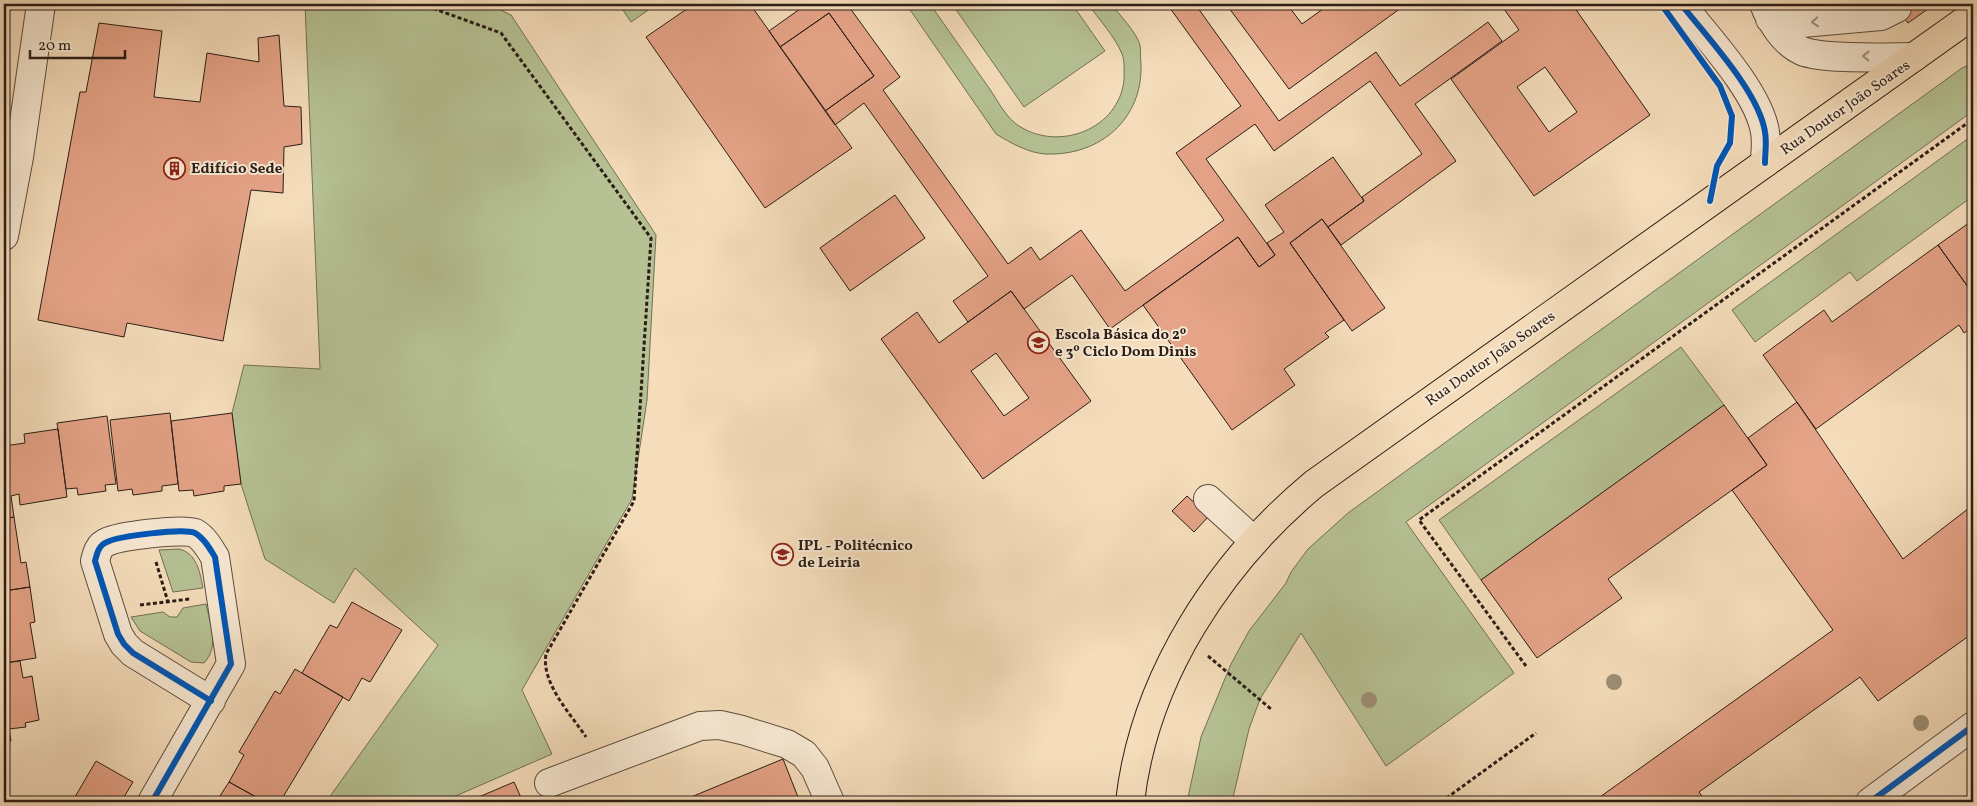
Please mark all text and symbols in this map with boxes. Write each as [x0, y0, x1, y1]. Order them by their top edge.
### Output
one-way arrow [1811, 16, 1819, 27]
scale bar [30, 28, 125, 60]
text: 20 m [38, 36, 71, 57]
one-way arrow [1861, 51, 1869, 61]
street label: Rua Doutor João Soares [1777, 55, 1915, 161]
building icon: Edifício Sede [163, 156, 187, 180]
place label: Edifício Sede [191, 159, 283, 180]
street label: Rua Doutor João Soares [1422, 306, 1560, 412]
place label: Escola Básica do 2º e 3º Ciclo Dom Dinis [1055, 325, 1197, 363]
school or university icon: Escola Básica do 2º e 3º Ciclo Dom Dinis [1027, 331, 1051, 355]
place label: IPL - Politécnico de Leiria [798, 536, 913, 574]
school or university icon: IPL - Politécnico de Leiria [770, 542, 794, 566]

